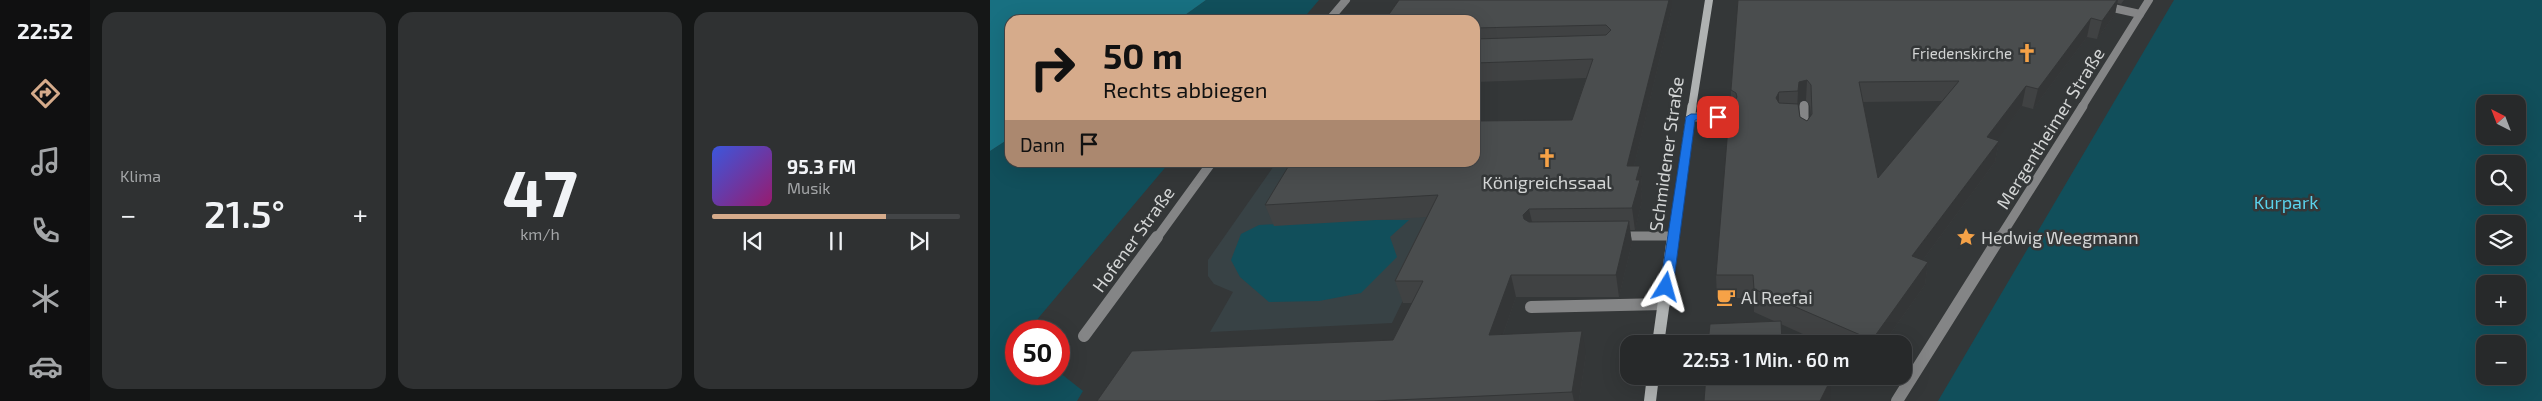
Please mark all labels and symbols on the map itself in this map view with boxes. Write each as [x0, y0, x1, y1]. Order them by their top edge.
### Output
church icon: Friedenskirche [2016, 42, 2038, 64]
street label: Mergentheimer Straße [1991, 43, 2109, 213]
place label: Friedenskirche [1912, 44, 2012, 62]
street label: Schmidener Straße [1644, 75, 1688, 233]
north arrow [2476, 95, 2526, 145]
pin [1697, 96, 1739, 138]
church icon: Königreichssaal [1536, 147, 1558, 169]
place label: Königreichssaal [1482, 171, 1612, 193]
street label: Hofener Straße [1087, 182, 1179, 296]
park label: Kurpark [2254, 191, 2318, 213]
place icon: Hedwig Weegmann [1955, 226, 1977, 248]
place label: Hedwig Weegmann [1981, 226, 2139, 248]
position arrow [1639, 260, 1691, 312]
cafe icon: Al Reefai [1715, 286, 1737, 308]
place label: Al Reefai [1741, 286, 1813, 308]
speed limit sign: 50 [1005, 320, 1070, 385]

